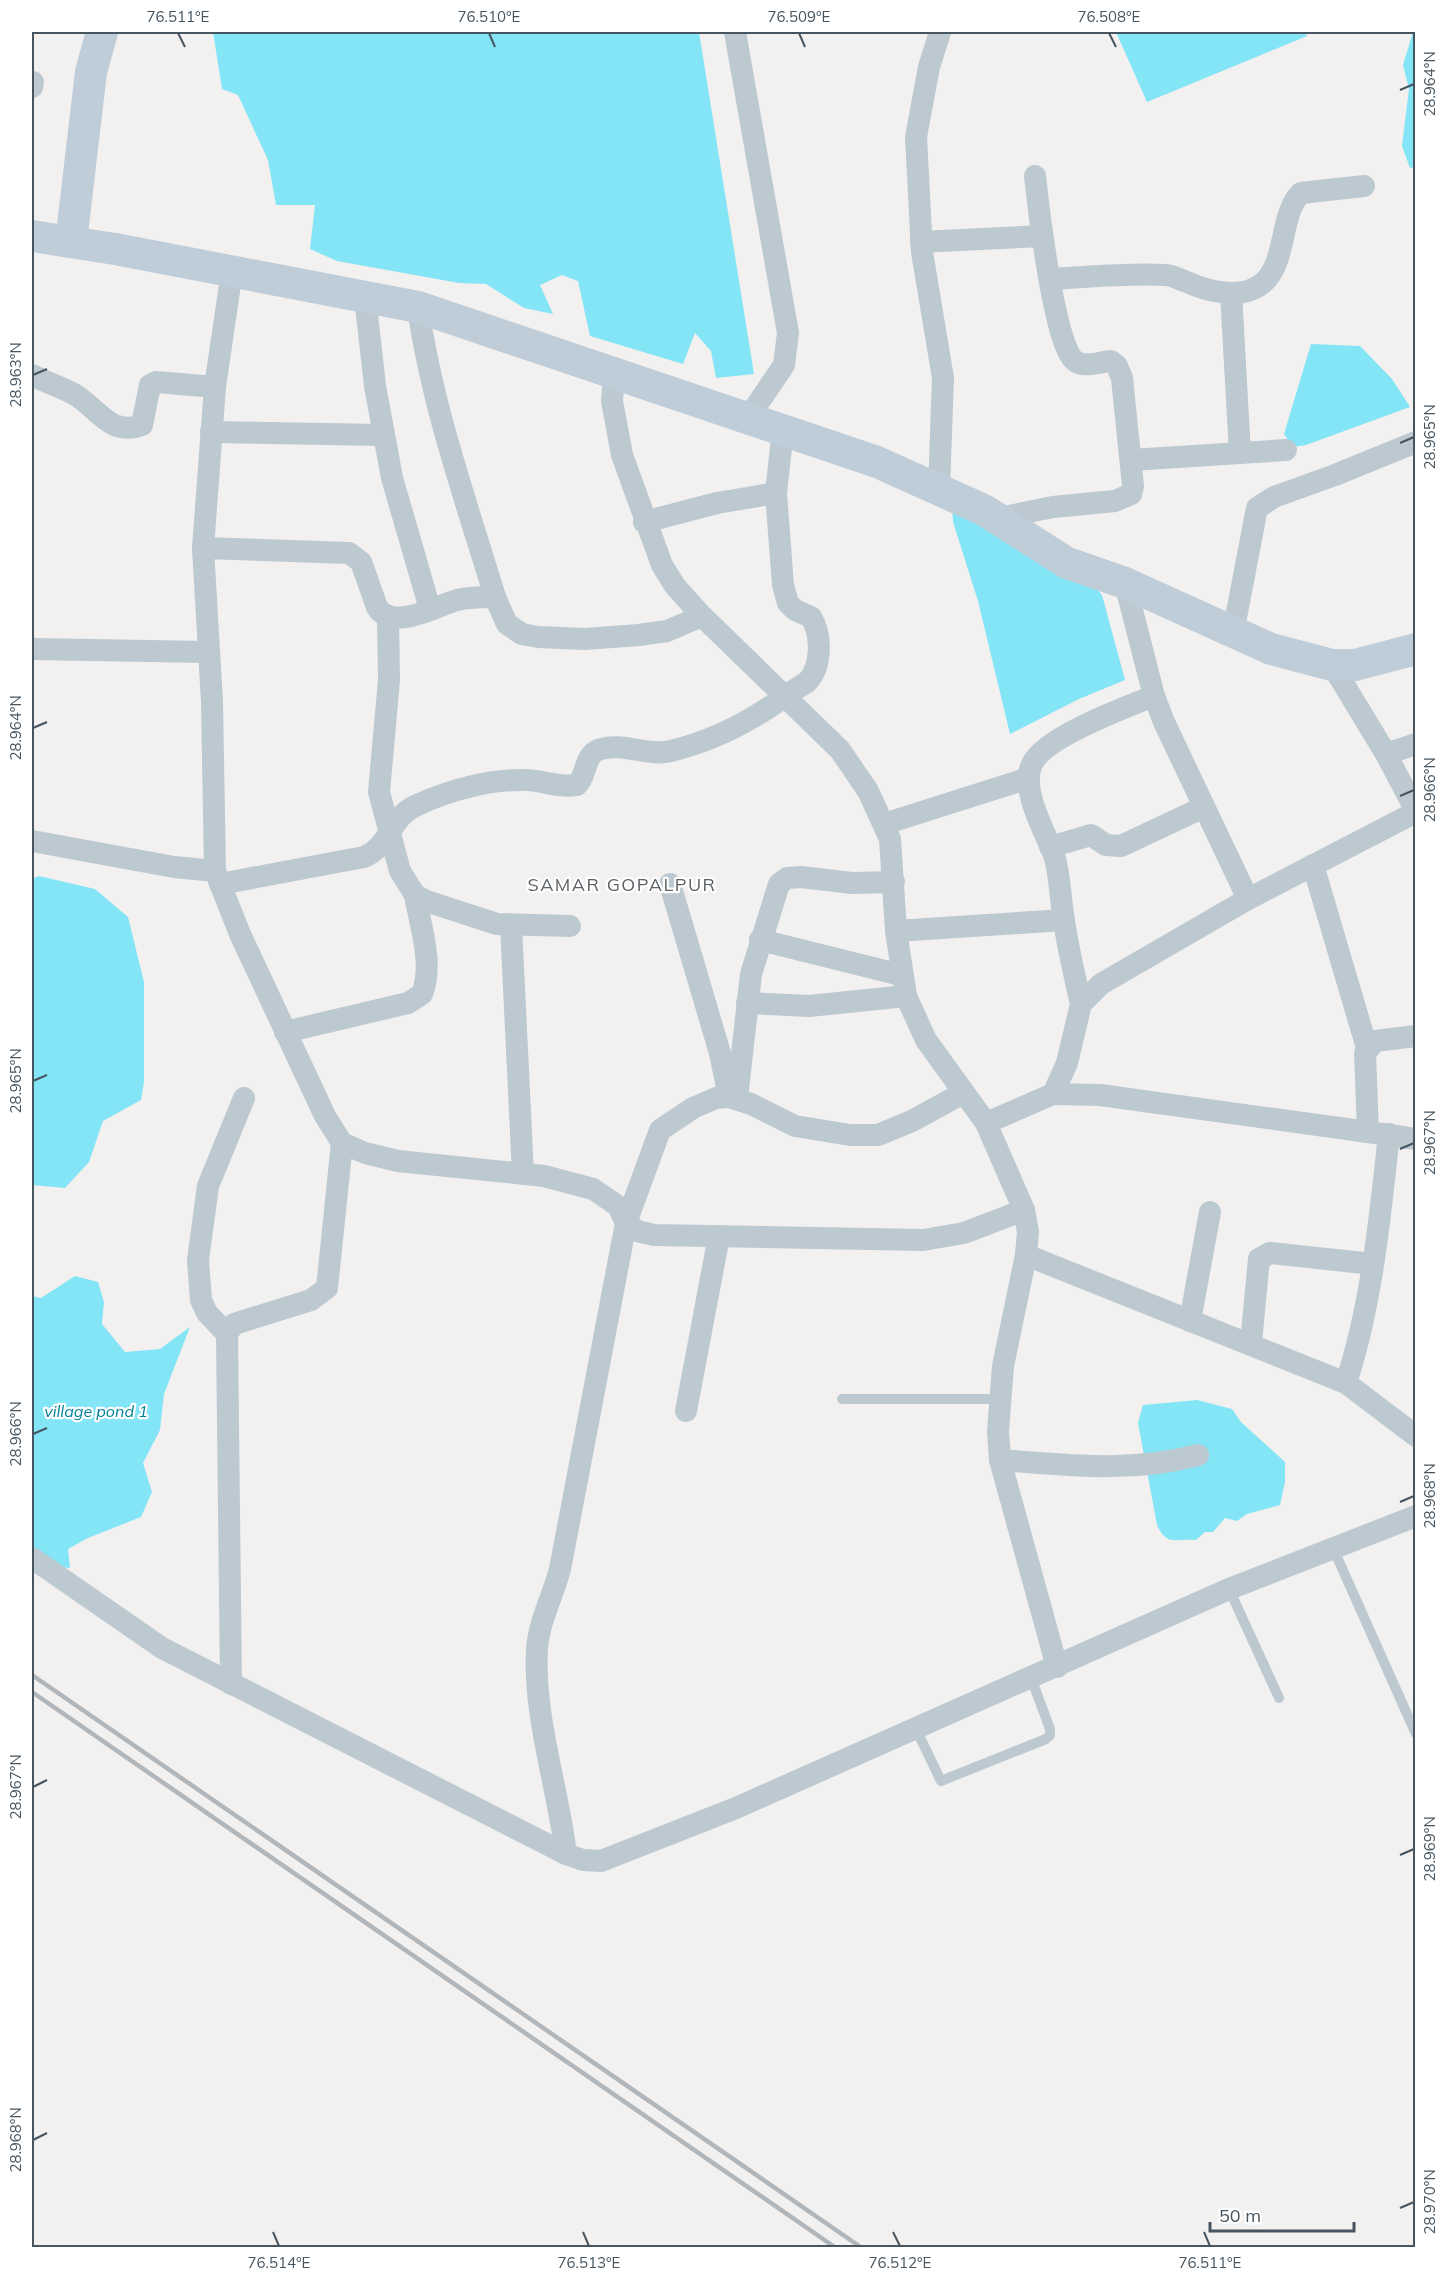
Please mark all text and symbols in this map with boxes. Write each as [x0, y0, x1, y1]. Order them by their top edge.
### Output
text: 76.511°E [147, 7, 210, 26]
text: 76.510°E [458, 7, 521, 26]
text: 76.509°E [768, 7, 831, 26]
text: 76.508°E [1078, 7, 1141, 26]
text: 28.964°N [1420, 51, 1439, 117]
text: 28.963°N [6, 342, 25, 408]
text: 28.965°N [1420, 404, 1439, 470]
text: 28.964°N [6, 695, 25, 761]
text: 28.966°N [1420, 757, 1439, 823]
district label: SAMAR GOPALPUR [527, 873, 717, 896]
text: 28.965°N [6, 1048, 25, 1114]
text: 28.967°N [1420, 1110, 1439, 1176]
text: 28.966°N [6, 1401, 25, 1467]
water label: village pond 1 [44, 1401, 148, 1421]
text: 28.968°N [1420, 1463, 1439, 1529]
text: 28.967°N [6, 1754, 25, 1820]
text: 28.969°N [1420, 1816, 1439, 1882]
text: 28.968°N [6, 2107, 25, 2173]
text: 28.970°N [1420, 2169, 1439, 2235]
scale bar [1210, 2195, 1354, 2233]
text: 50 m [1219, 2204, 1261, 2227]
text: 76.514°E [248, 2253, 311, 2272]
text: 76.513°E [558, 2253, 621, 2272]
text: 76.512°E [869, 2253, 932, 2272]
text: 76.511°E [1179, 2253, 1242, 2272]

